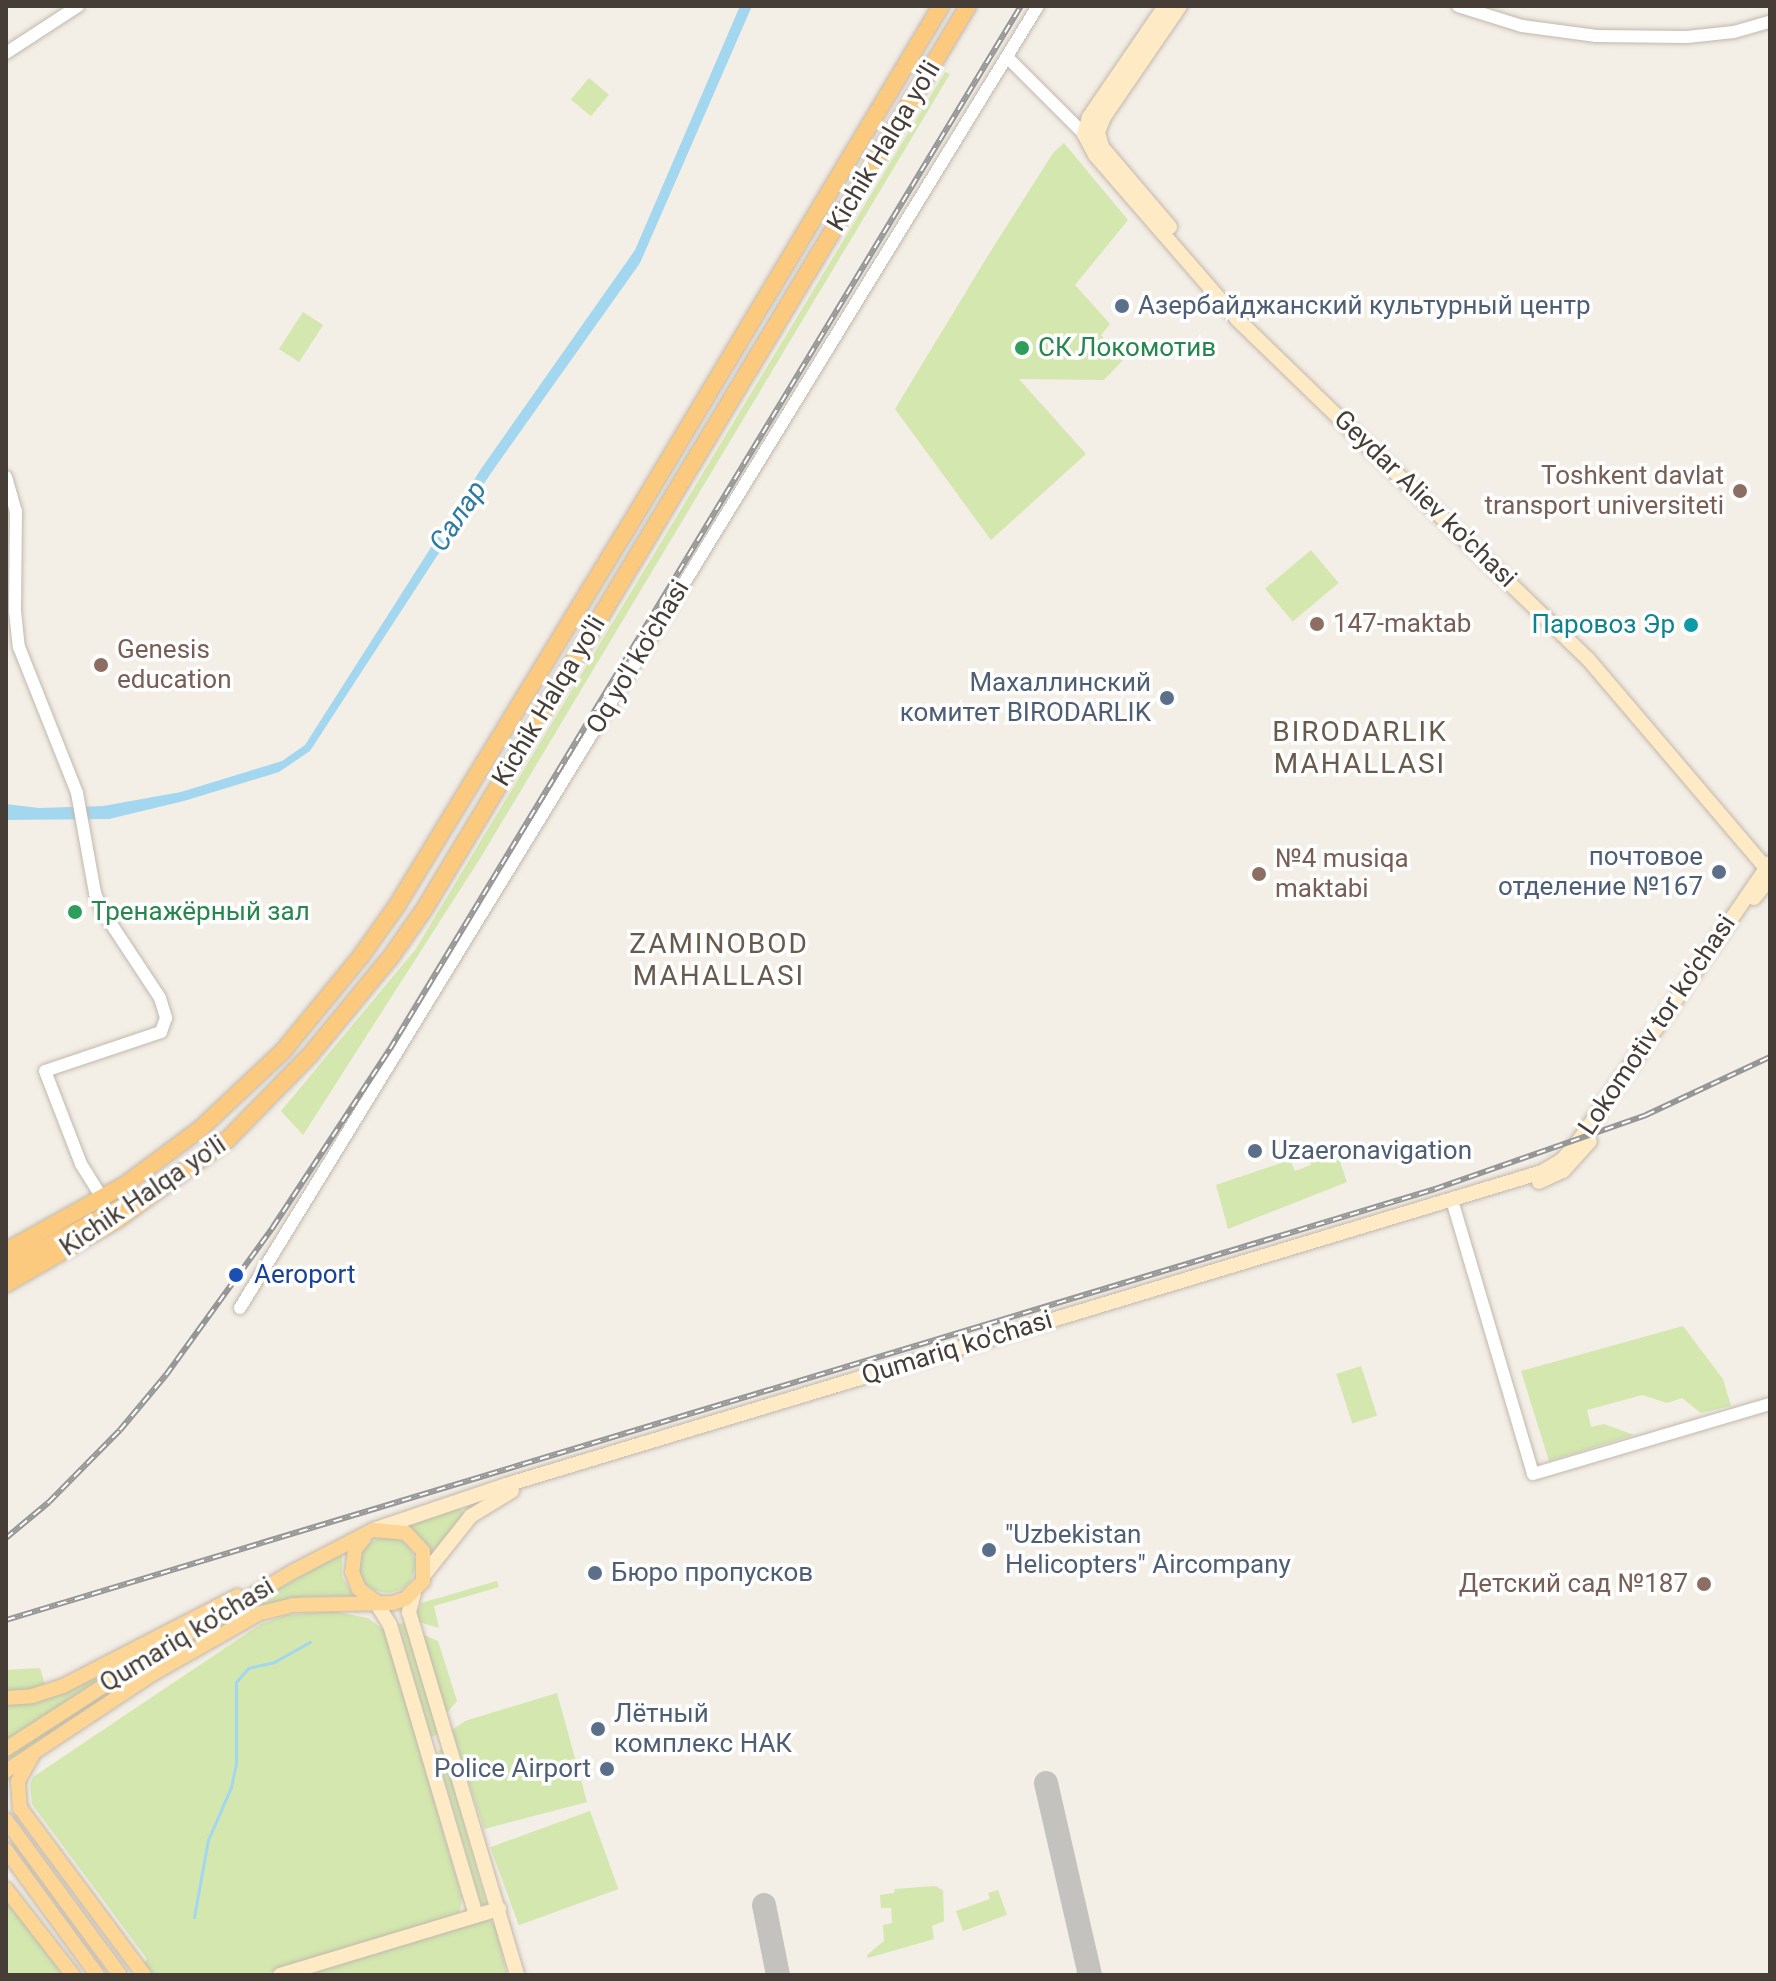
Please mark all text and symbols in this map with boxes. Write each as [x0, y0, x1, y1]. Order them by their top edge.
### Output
street label: Kichik Halqa yo'li [821, 55, 947, 237]
place label: Азербайджанский культурный центр [1138, 290, 1591, 322]
marker: Азербайджанский культурный центр [1113, 297, 1131, 315]
place label: СК Локомотив [1038, 332, 1216, 364]
marker: СК Локомотив [1013, 339, 1031, 357]
street label: Geydar Aliev ko'chasi [1327, 404, 1523, 594]
place label: Toshkent davlat transport universiteti [1485, 460, 1724, 522]
water label: Салар [422, 474, 494, 558]
marker: Toshkent davlat transport universiteti [1731, 482, 1749, 500]
street label: Oq yo'l ko'chasi [580, 575, 696, 739]
place label: 147-maktab [1333, 608, 1471, 640]
place label: Паровоз Эр [1531, 609, 1675, 641]
street label: Kichik Halqa yo'li [486, 610, 612, 792]
marker: 147-maktab [1308, 615, 1326, 633]
marker: Паровоз Эр [1682, 616, 1700, 634]
place label: Genesis education [117, 634, 232, 696]
marker: Genesis education [92, 656, 110, 674]
place label: Махаллинский комитет BIRODARLIK [900, 667, 1151, 728]
marker: Махаллинский комитет BIRODARLIK [1158, 689, 1176, 707]
district label: BIRODARLIK MAHALLASI [1272, 715, 1448, 781]
place label: почтовое отделение №167 [1498, 841, 1703, 902]
place label: №4 musiqa maktabi [1275, 843, 1409, 904]
marker: почтовое отделение №167 [1710, 863, 1728, 881]
marker: №4 musiqa maktabi [1250, 865, 1268, 883]
place label: Тренажёрный зал [91, 896, 310, 928]
marker: Тренажёрный зал [66, 903, 84, 921]
street label: Lokomotiv tor ko'chasi [1572, 909, 1742, 1141]
district label: ZAMINOBOD MAHALLASI [629, 927, 809, 993]
street label: Kichik Halqa yo'li [54, 1129, 232, 1263]
place label: Uzaeronavigation [1271, 1135, 1472, 1167]
marker: Uzaeronavigation [1246, 1142, 1264, 1160]
place label: Aeroport [254, 1259, 356, 1291]
marker: Aeroport [225, 1264, 247, 1286]
street label: Qumariq ko'chasi [858, 1304, 1056, 1392]
place label: "Uzbekistan Helicopters" Aircompany [1005, 1519, 1291, 1580]
marker: "Uzbekistan Helicopters" Aircompany [980, 1541, 998, 1559]
place label: Бюро пропусков [611, 1557, 813, 1589]
marker: Бюро пропусков [586, 1564, 604, 1582]
place label: Детский сад №187 [1459, 1568, 1688, 1600]
street label: Qumariq ko'chasi [94, 1571, 280, 1699]
marker: Детский сад №187 [1695, 1575, 1713, 1593]
place label: Лётный комплекс НАК [614, 1698, 792, 1760]
marker: Лётный комплекс НАК [589, 1720, 607, 1738]
place label: Police Airport [434, 1753, 591, 1785]
marker: Police Airport [598, 1760, 616, 1778]

